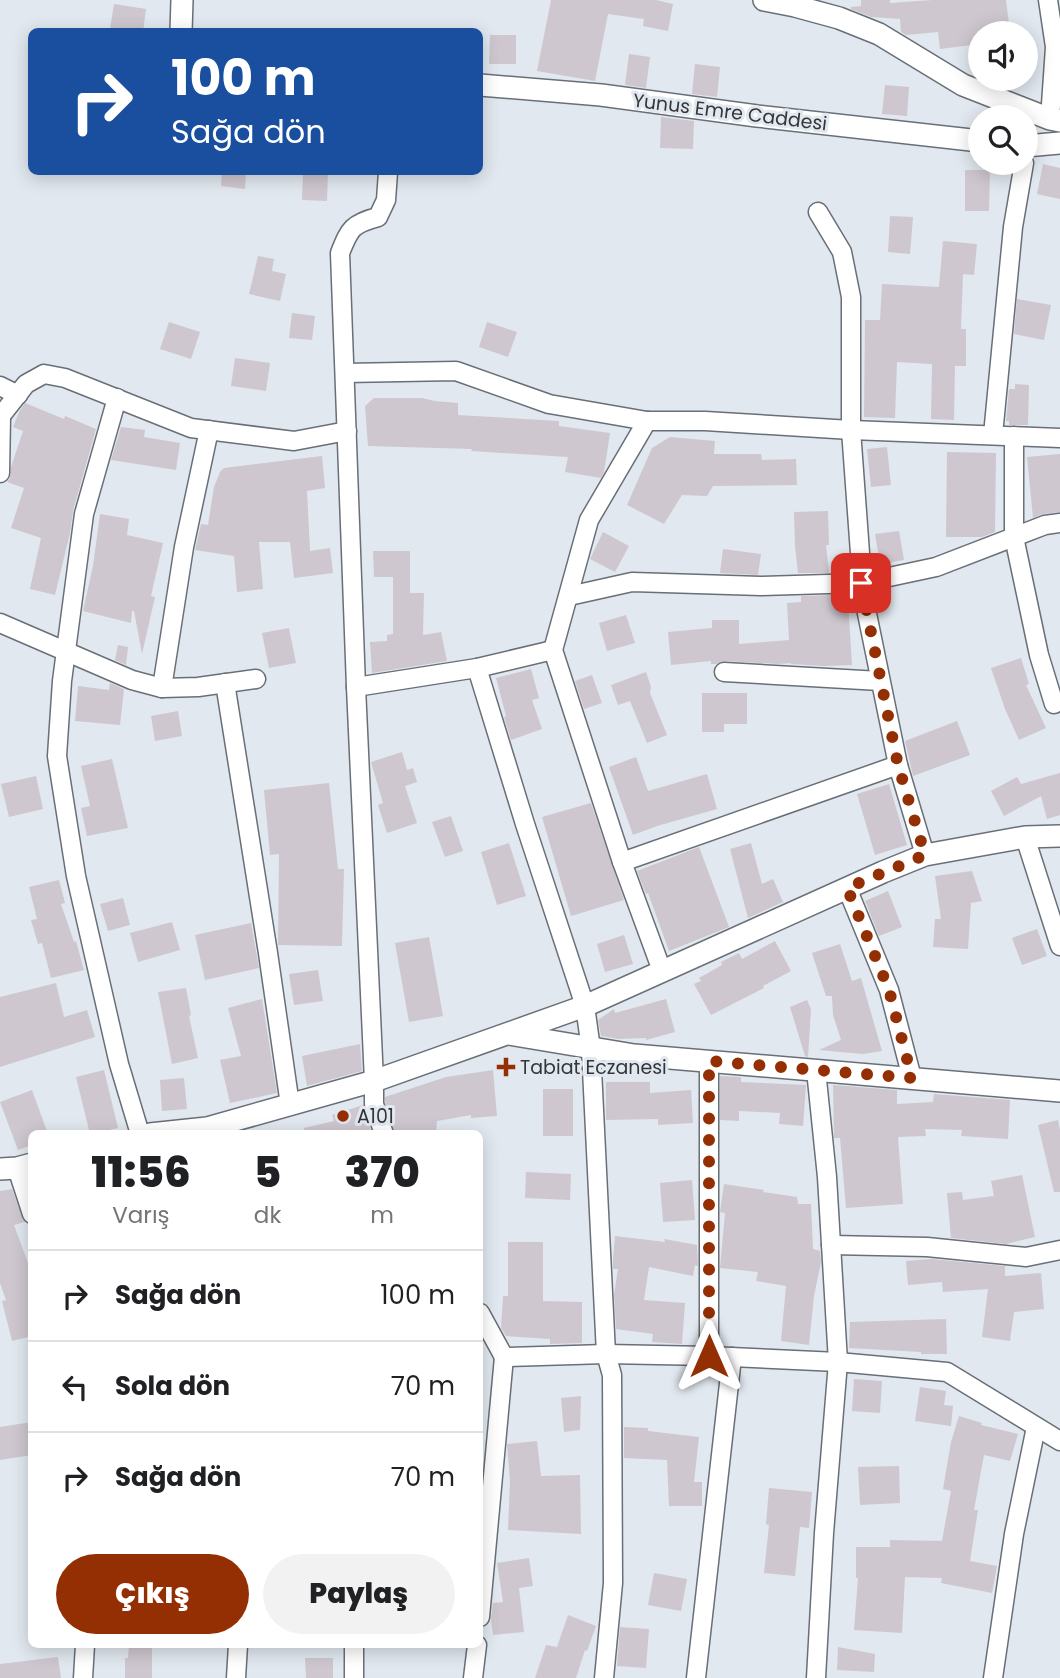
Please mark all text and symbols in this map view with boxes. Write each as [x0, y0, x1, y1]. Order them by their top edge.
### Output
map controls [968, 21, 1038, 175]
button: sound [968, 21, 1038, 91]
text: 100 m [171, 44, 316, 112]
icon: right [56, 56, 147, 147]
street label: Yunus Emre Caddesi [631, 87, 829, 137]
button: search [968, 105, 1038, 175]
text: Sağa dön [171, 109, 326, 154]
pin [831, 553, 891, 613]
icon: arrive [842, 564, 880, 602]
place label: Tabiat Eczanesi [520, 1054, 667, 1081]
marker: Tabiat Eczanesi [498, 1059, 514, 1075]
place label: A101 [357, 1103, 394, 1130]
marker: A101 [335, 1108, 351, 1124]
text: 11:56 [91, 1143, 191, 1202]
text: 5 [254, 1143, 281, 1202]
text: 370 [345, 1143, 420, 1202]
text: Varış [112, 1199, 170, 1231]
text: dk [254, 1199, 281, 1231]
text: m [370, 1199, 394, 1231]
icon: right [56, 1277, 94, 1315]
text: Sağa dön [115, 1277, 241, 1313]
text: 100 m [380, 1277, 455, 1313]
position arrow [672, 1319, 746, 1393]
icon: left [56, 1368, 94, 1406]
text: Sola dön [115, 1368, 230, 1404]
text: 70 m [391, 1368, 455, 1404]
icon: right [56, 1459, 94, 1497]
text: Sağa dön [115, 1459, 241, 1495]
text: 70 m [391, 1459, 455, 1495]
button: Çıkış [56, 1554, 249, 1634]
button: Paylaş [263, 1554, 455, 1634]

